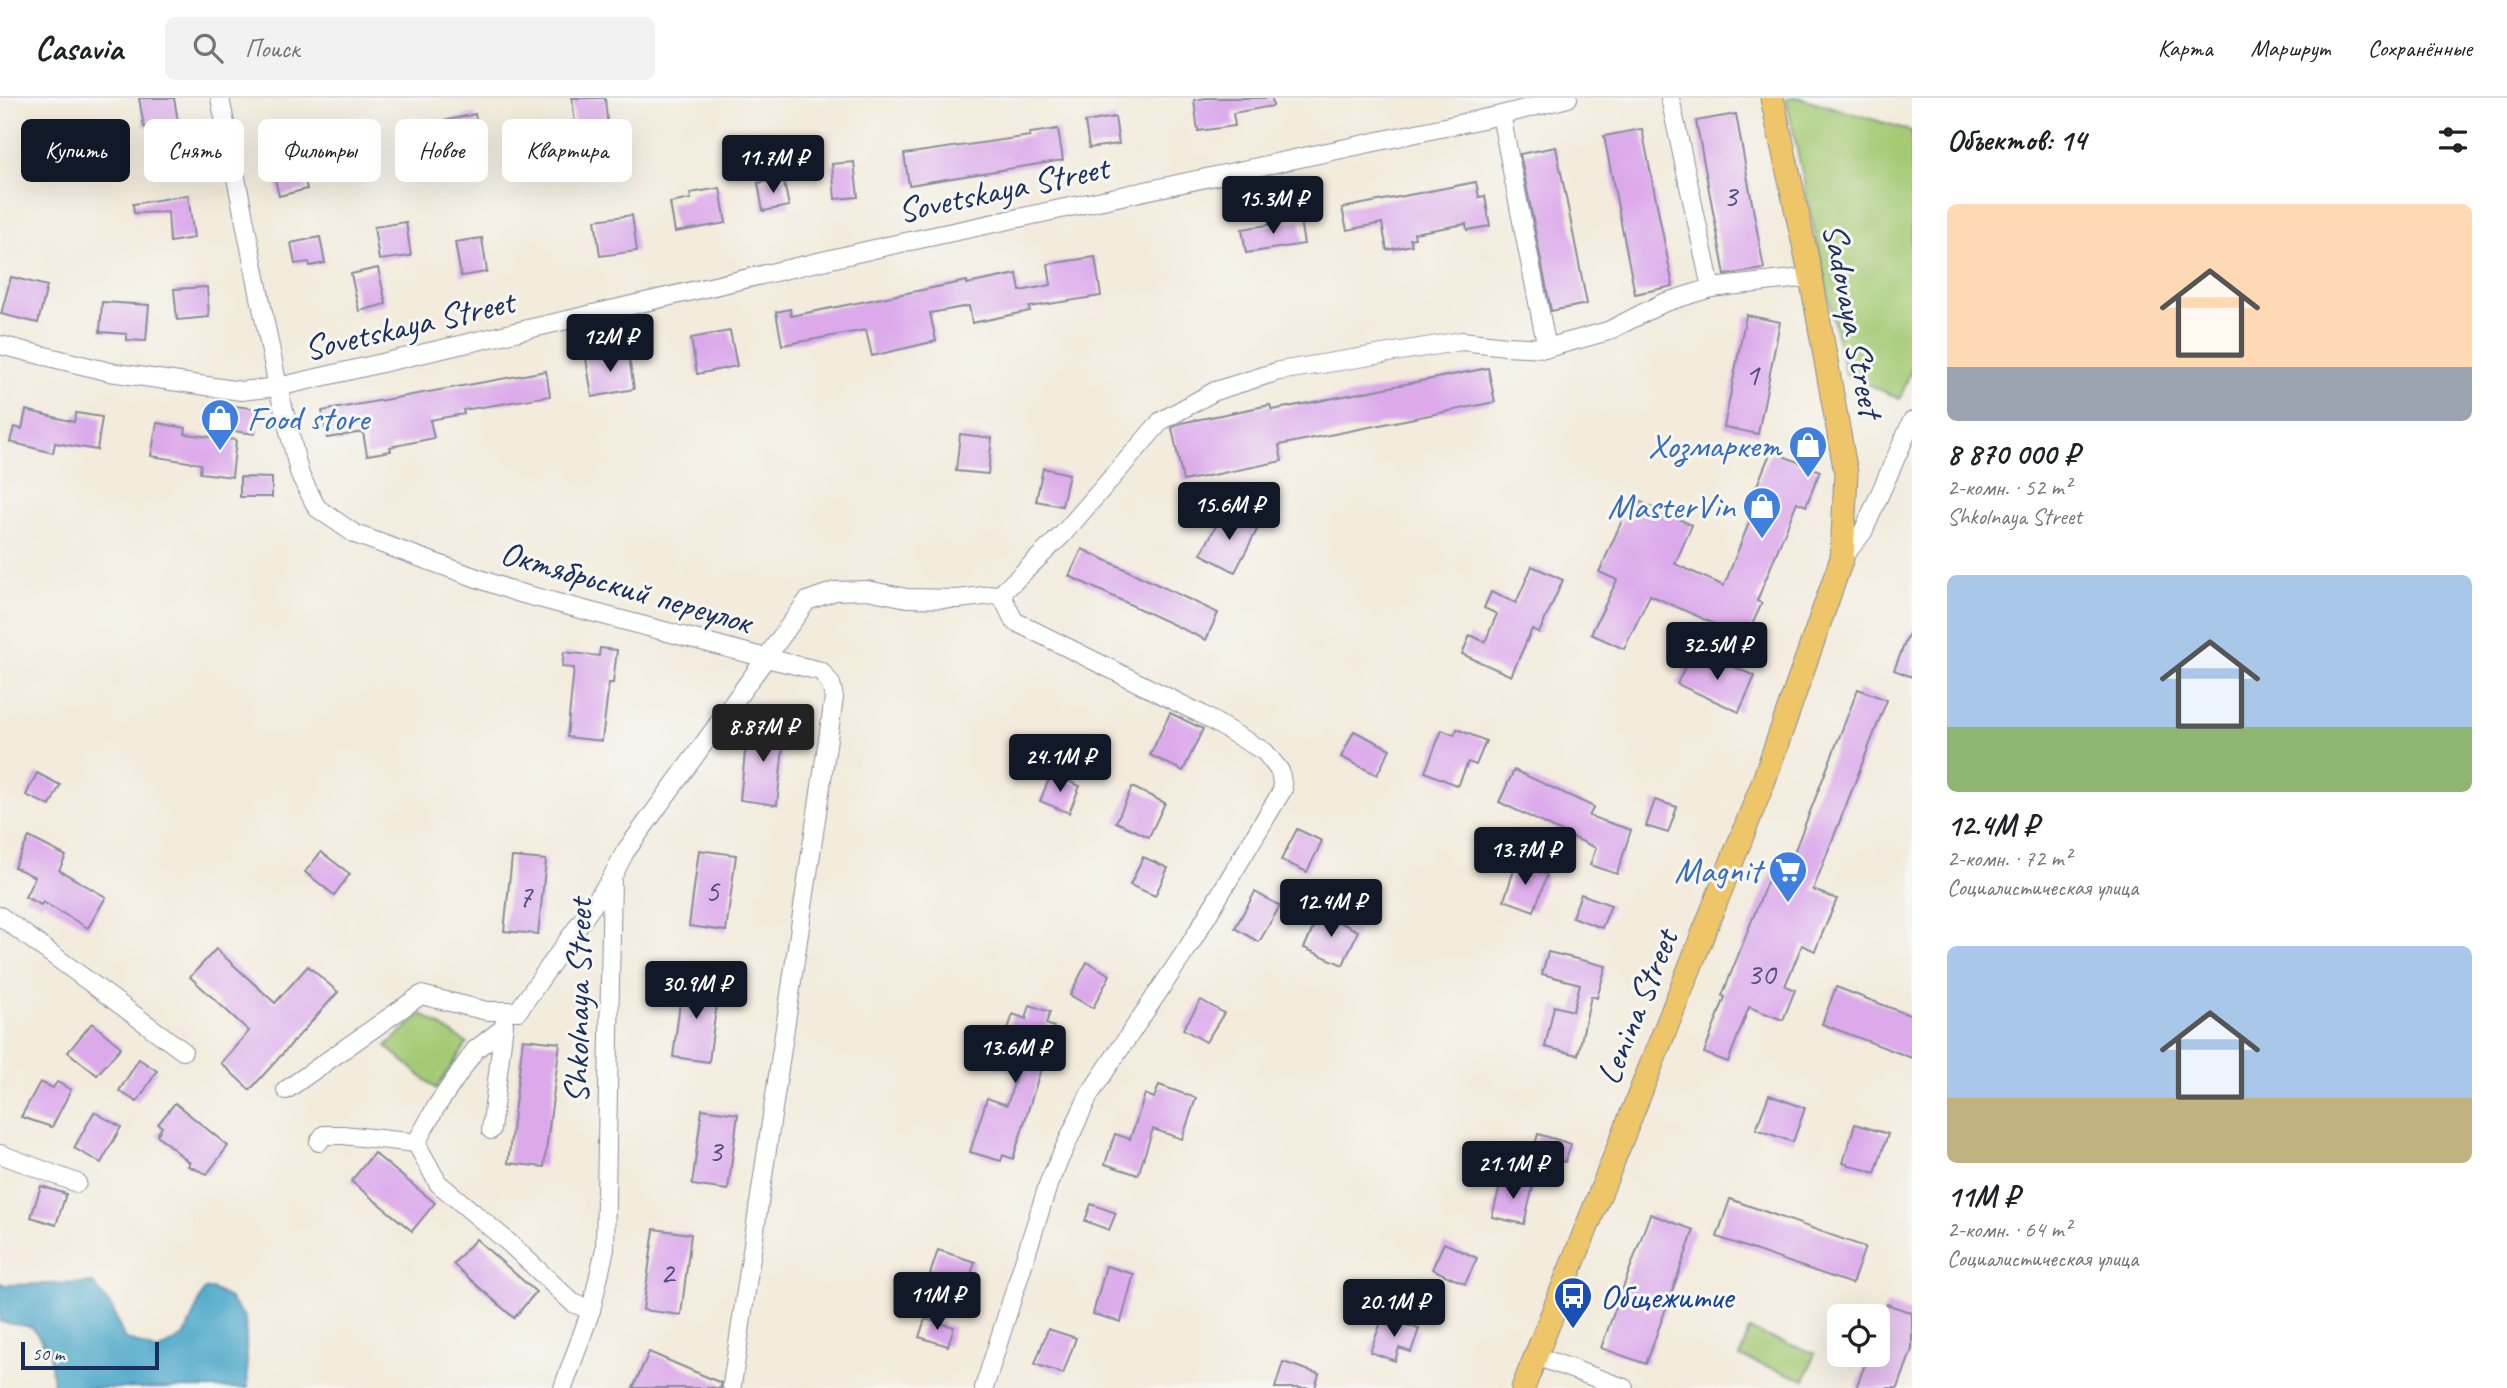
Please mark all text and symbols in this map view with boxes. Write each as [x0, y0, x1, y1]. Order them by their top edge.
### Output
search box [165, 17, 655, 80]
text: Casavia [35, 27, 123, 69]
icon: search [189, 29, 227, 67]
text: Поиск [245, 32, 300, 65]
text: Карта [2158, 33, 2213, 63]
text: Маршрут [2251, 33, 2330, 63]
text: Сохранённые [2368, 33, 2472, 63]
chip: Купить [21, 119, 130, 182]
chip: Снять [144, 119, 244, 182]
chip: Фильтры [258, 119, 381, 182]
chip: Новое [395, 119, 488, 182]
chip: Квартира [502, 119, 632, 182]
text: Объектов: 14 [1947, 121, 2086, 159]
icon: filters [2434, 121, 2472, 159]
pin: 11.7M ₽ [708, 136, 838, 195]
text: 11.7M ₽ [738, 143, 808, 172]
street label: Sovetskaya Street [894, 144, 1116, 233]
house number: 3 [1723, 175, 1740, 216]
pin: 15.3M ₽ [1208, 176, 1338, 236]
text: 15.3M ₽ [1238, 184, 1308, 213]
street label: Sadovaya Street [1812, 220, 1895, 425]
icon: home [2147, 250, 2273, 376]
street label: Sovetskaya Street [300, 278, 522, 371]
pin: 12M ₽ [561, 314, 659, 374]
text: 12M ₽ [583, 322, 637, 351]
house number: 1 [1745, 354, 1761, 395]
place label: Food store [247, 396, 372, 441]
shop icon: Food store [199, 397, 241, 452]
place label: Хозмаркет [1648, 423, 1784, 468]
shop icon: Хозмаркет [1787, 424, 1829, 479]
text: 8 870 000 ₽ [1947, 435, 2079, 473]
text: 2-комн. · 52 m² [1947, 473, 2071, 502]
pin: 15.6M ₽ [1164, 482, 1294, 542]
place label: MasterVin [1608, 484, 1736, 529]
shop icon: MasterVin [1741, 485, 1783, 540]
text: 15.6M ₽ [1194, 490, 1264, 519]
text: Shkolnaya Street [1947, 502, 2082, 531]
street label: Октябрьский переулок [495, 530, 760, 645]
icon: home [2147, 621, 2273, 747]
pin: 32.5M ₽ [1652, 622, 1782, 682]
text: 32.5M ₽ [1682, 630, 1752, 659]
pin: 8.87M ₽ [698, 704, 828, 764]
text: 8.87M ₽ [728, 712, 798, 741]
pin: 24.1M ₽ [995, 734, 1125, 794]
text: 24.1M ₽ [1025, 742, 1095, 771]
text: 12.4M ₽ [1947, 806, 2038, 844]
pin: 13.7M ₽ [1460, 828, 1590, 887]
text: 13.7M ₽ [1490, 835, 1560, 864]
text: 2-комн. · 72 m² [1947, 844, 2071, 873]
place label: Magnit [1674, 848, 1765, 893]
supermarket icon: Magnit [1767, 849, 1809, 904]
house number: 5 [705, 870, 721, 911]
text: Социалистическая улица [1947, 873, 2138, 902]
house number: 7 [518, 876, 534, 917]
pin: 12.4M ₽ [1266, 880, 1396, 939]
text: 12.4M ₽ [1296, 887, 1366, 916]
street label: Shkolnaya Street [554, 895, 602, 1104]
street label: Lenina Street [1586, 920, 1690, 1091]
house number: 30 [1747, 953, 1778, 994]
pin: 30.9M ₽ [631, 962, 761, 1021]
text: 30.9M ₽ [661, 969, 731, 998]
icon: home [2147, 992, 2273, 1118]
pin: 13.6M ₽ [950, 1026, 1080, 1085]
text: 13.6M ₽ [980, 1033, 1050, 1062]
house number: 3 [708, 1130, 725, 1171]
pin: 21.1M ₽ [1448, 1142, 1578, 1201]
text: 21.1M ₽ [1478, 1149, 1548, 1178]
text: 11M ₽ [1947, 1177, 2019, 1215]
text: 2-комн. · 64 m² [1947, 1215, 2071, 1244]
text: Социалистическая улица [1947, 1244, 2138, 1273]
house number: 2 [660, 1252, 677, 1293]
pin: 11M ₽ [888, 1272, 986, 1332]
place label: Общежитие [1600, 1274, 1736, 1319]
bus stop icon: Общежитие [1552, 1275, 1594, 1330]
text: 11M ₽ [910, 1280, 964, 1309]
pin: 20.1M ₽ [1329, 1280, 1459, 1339]
text: 20.1M ₽ [1359, 1287, 1429, 1316]
map controls [1827, 1304, 1890, 1367]
button: locate [1827, 1304, 1890, 1367]
scale bar [21, 1339, 159, 1371]
text: 50 m [32, 1342, 64, 1366]

